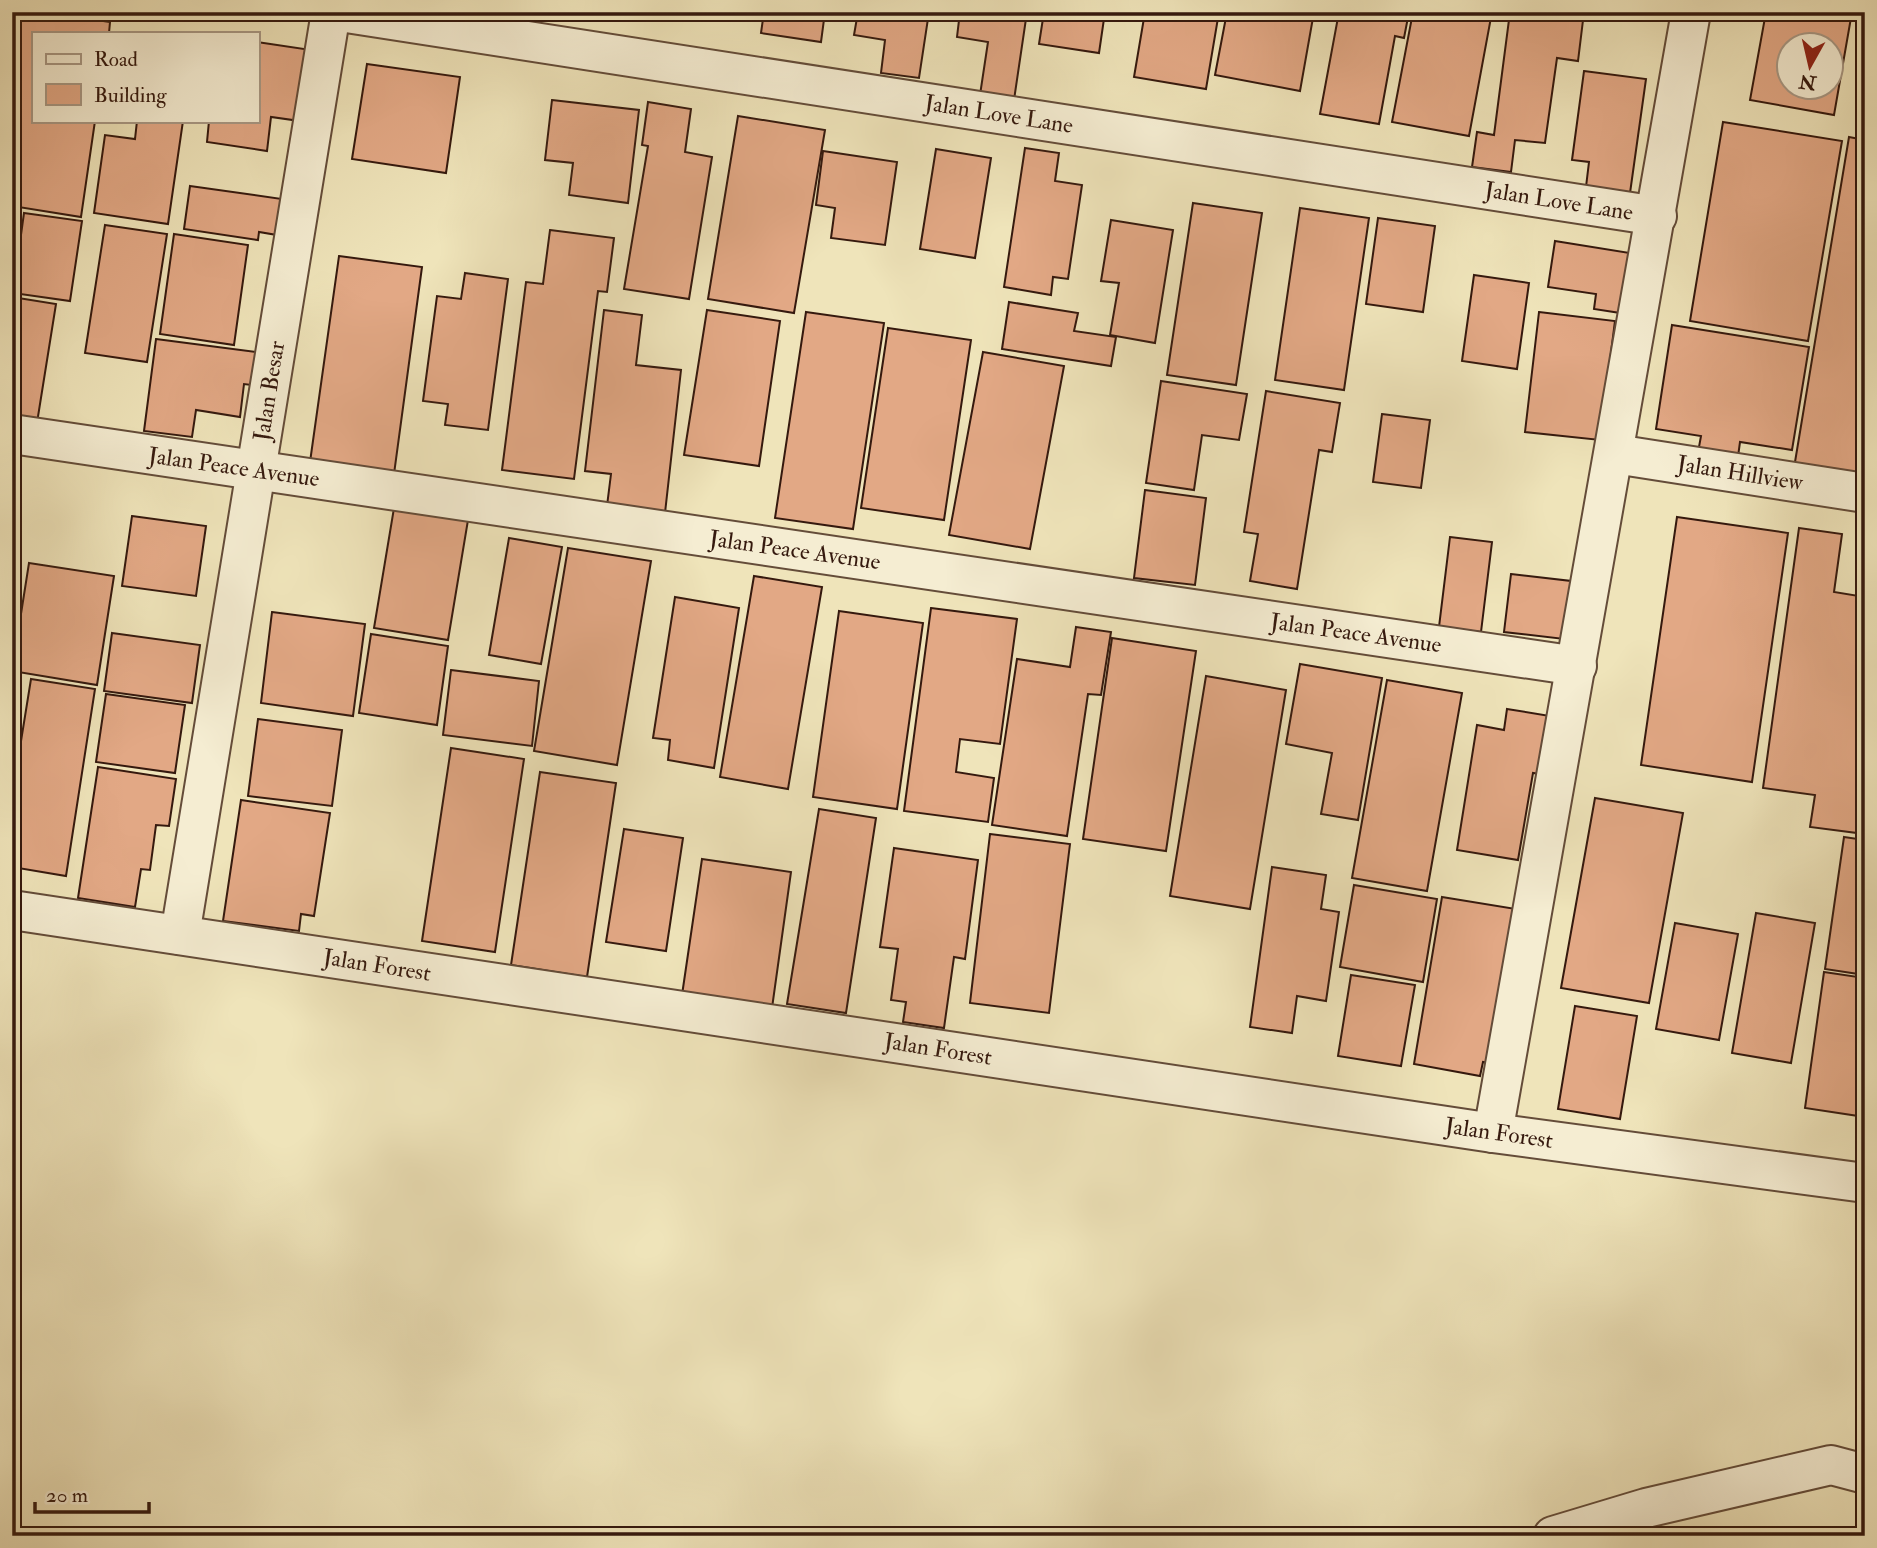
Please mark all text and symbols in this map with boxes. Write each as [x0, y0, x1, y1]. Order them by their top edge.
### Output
legend [32, 32, 259, 122]
north arrow [1776, 32, 1846, 102]
text: Road [94, 46, 139, 73]
text: N [1797, 69, 1819, 95]
text: Building [94, 82, 167, 109]
street label: Jalan Love Lane [922, 88, 1076, 140]
street label: Jalan Love Lane [1482, 175, 1636, 227]
street label: Jalan Besar [247, 338, 291, 444]
street label: Jalan Peace Avenue [146, 440, 322, 493]
street label: Jalan Hillview [1674, 449, 1806, 497]
street label: Jalan Peace Avenue [707, 523, 883, 576]
street label: Jalan Peace Avenue [1268, 606, 1444, 659]
street label: Jalan Forest [320, 942, 433, 988]
street label: Jalan Forest [881, 1026, 994, 1072]
street label: Jalan Forest [1442, 1111, 1555, 1155]
scale bar [35, 1471, 149, 1515]
text: 20 m [46, 1482, 88, 1509]

